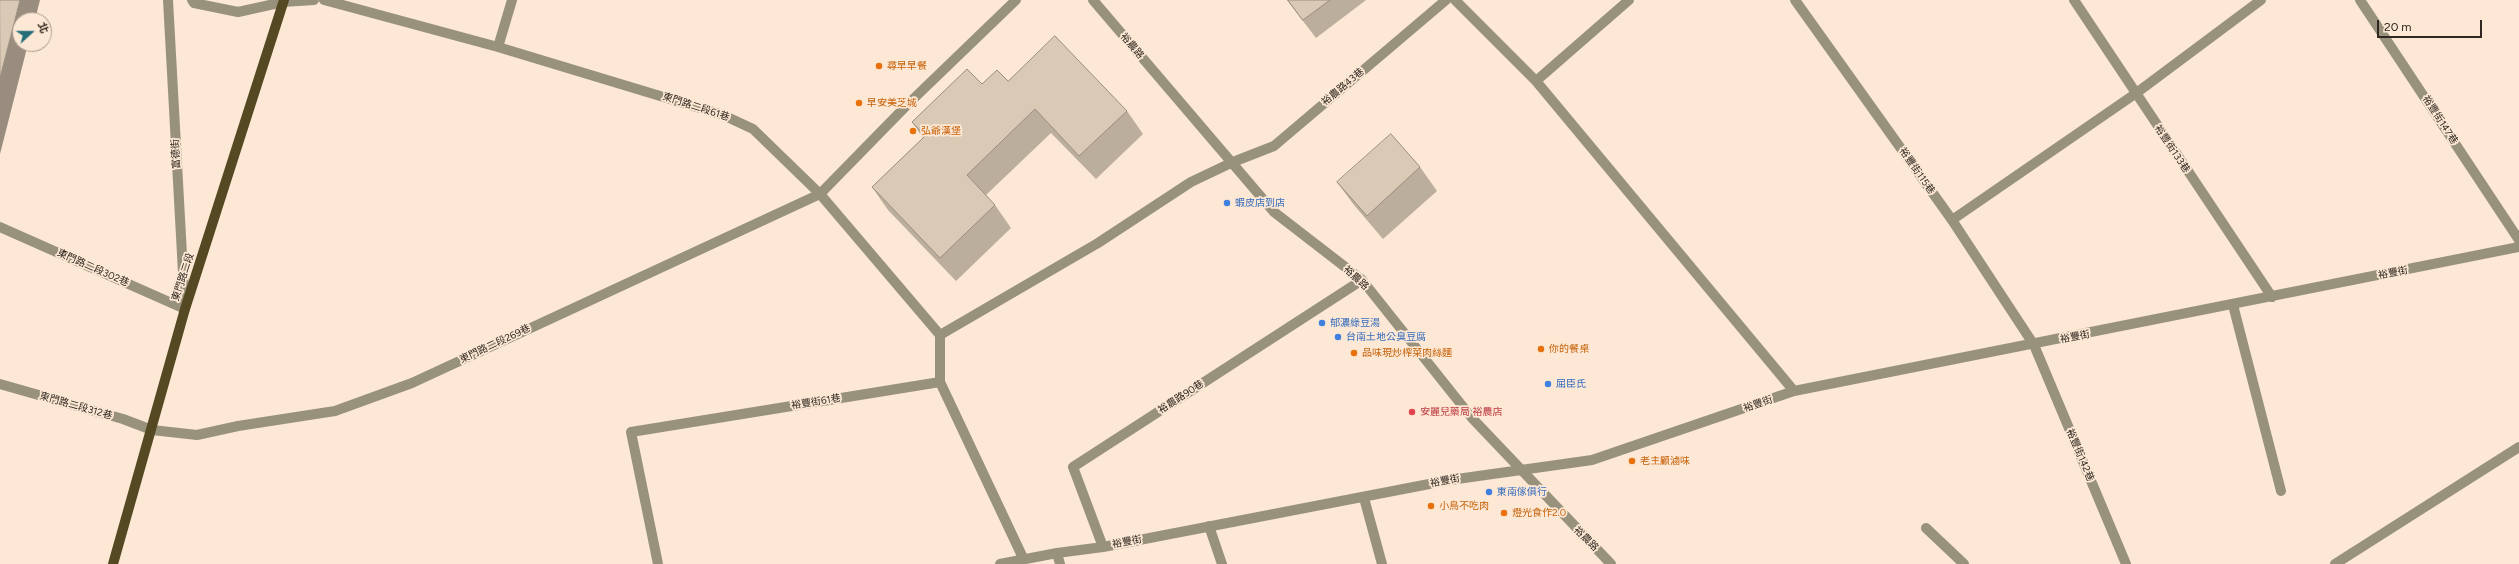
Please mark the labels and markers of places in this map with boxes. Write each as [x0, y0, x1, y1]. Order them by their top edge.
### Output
place label: 尋早早餐 [887, 60, 927, 72]
marker: 尋早早餐 [874, 61, 884, 71]
place label: 早安美芝城 [867, 97, 917, 109]
marker: 早安美芝城 [854, 98, 864, 108]
place label: 弘爺漢堡 [921, 125, 961, 137]
marker: 弘爺漢堡 [908, 126, 918, 136]
place label: 蝦皮店到店 [1235, 197, 1285, 209]
marker: 蝦皮店到店 [1222, 198, 1232, 208]
place label: 郁濃綠豆湯 [1330, 317, 1380, 329]
marker: 郁濃綠豆湯 [1317, 318, 1327, 328]
place label: 台南土地公臭豆腐 [1346, 331, 1426, 343]
marker: 台南土地公臭豆腐 [1333, 332, 1343, 342]
place label: 你的餐桌 [1549, 343, 1589, 355]
marker: 你的餐桌 [1536, 344, 1546, 354]
place label: 品味現炒榨菜肉絲麵 [1362, 347, 1452, 359]
marker: 品味現炒榨菜肉絲麵 [1349, 348, 1359, 358]
place label: 屈臣氏 [1556, 378, 1586, 390]
marker: 屈臣氏 [1543, 379, 1553, 389]
place label: 安麗兒藥局 裕農店 [1420, 406, 1502, 418]
marker: 安麗兒藥局 裕農店 [1407, 407, 1417, 417]
place label: 老主顧滷味 [1640, 455, 1690, 467]
marker: 老主顧滷味 [1627, 456, 1637, 466]
place label: 東南傢俱行 [1497, 486, 1547, 498]
marker: 東南傢俱行 [1484, 487, 1494, 497]
place label: 小鳥不吃肉 [1439, 500, 1489, 512]
marker: 小鳥不吃肉 [1426, 501, 1436, 511]
place label: 燈光食作2.0 [1512, 507, 1566, 519]
marker: 燈光食作2.0 [1499, 508, 1509, 518]

